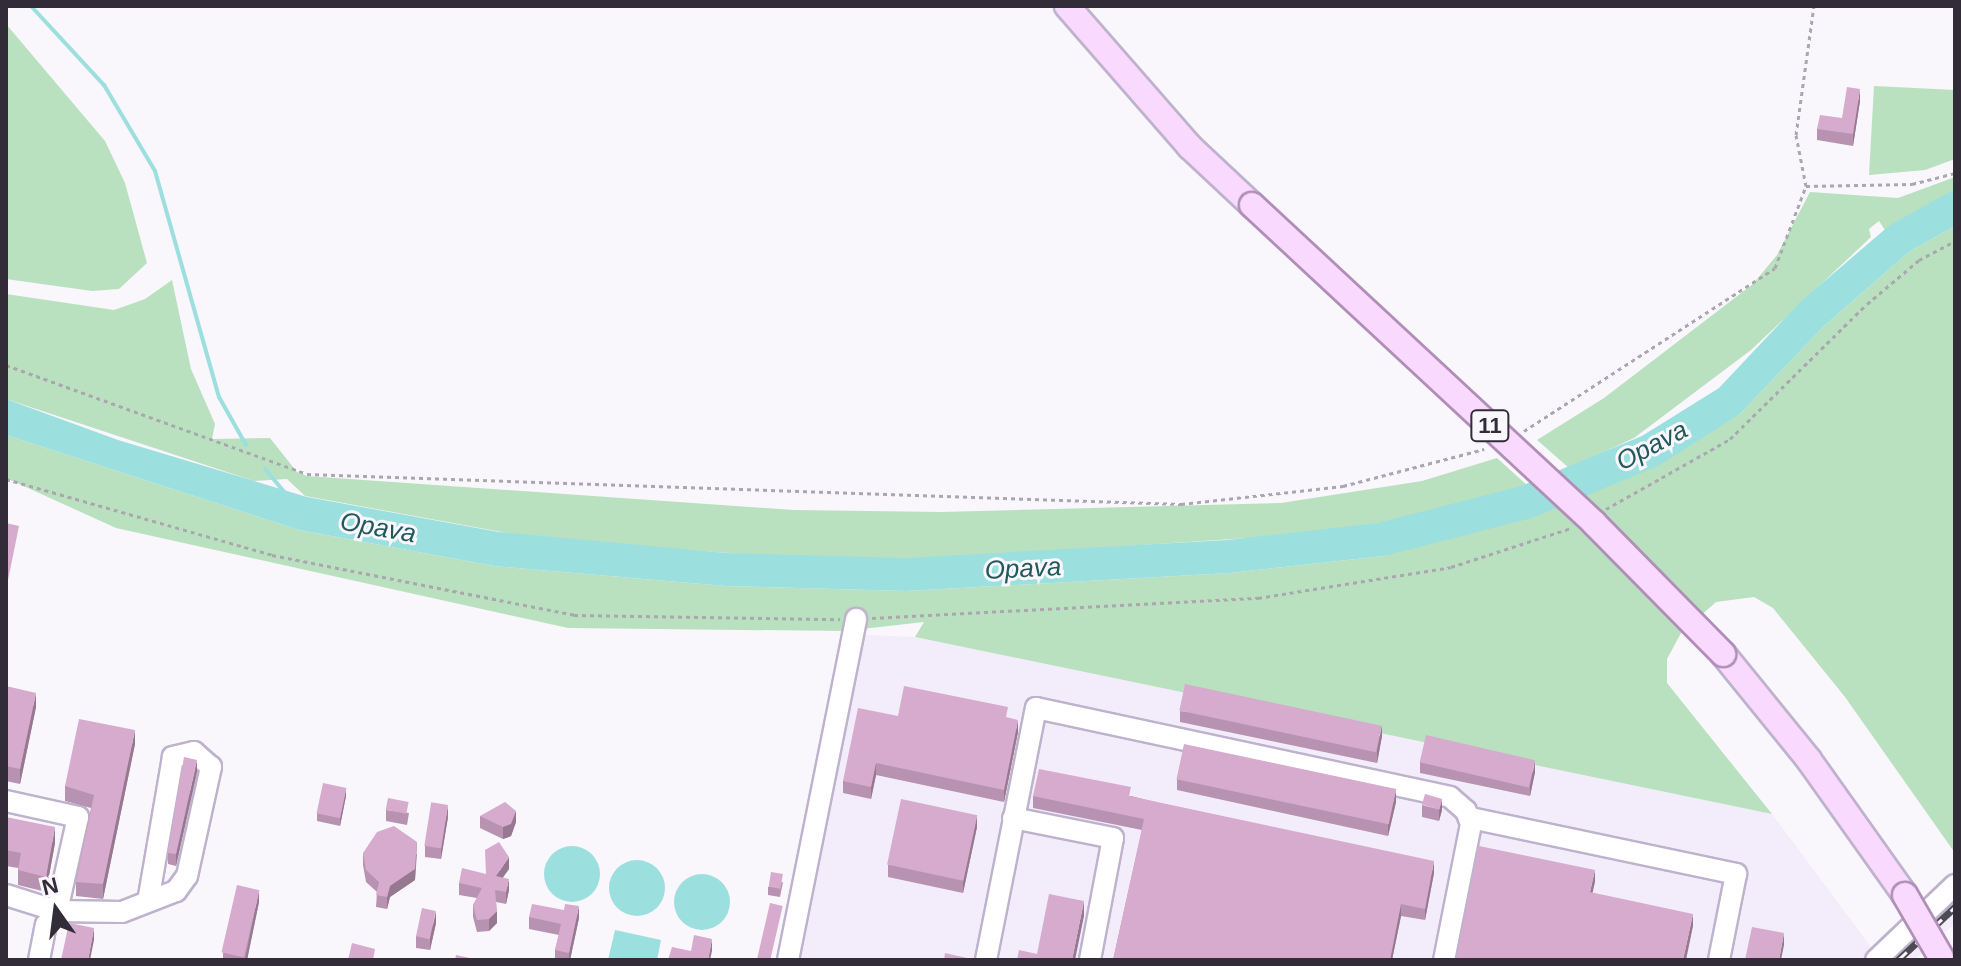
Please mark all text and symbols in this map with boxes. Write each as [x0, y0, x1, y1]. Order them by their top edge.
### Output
road number: 11 [1470, 408, 1510, 444]
water label: Opava [1611, 414, 1693, 478]
water label: Opava [338, 506, 418, 550]
water label: Opava [984, 551, 1062, 587]
north arrow [16, 870, 96, 950]
text: N [39, 872, 61, 900]

